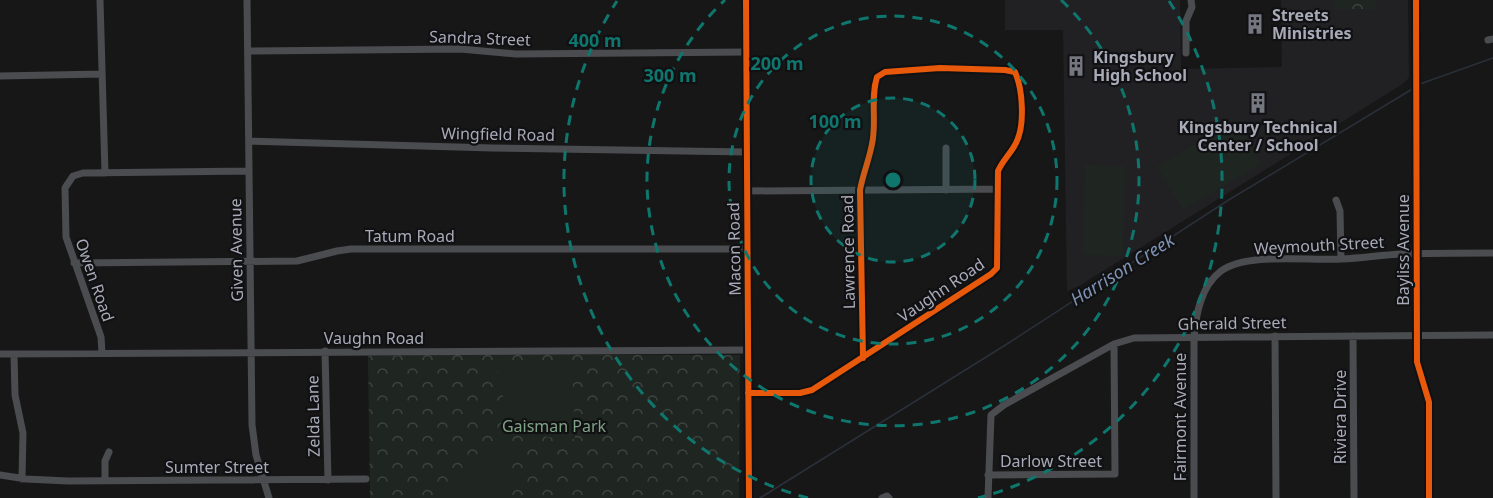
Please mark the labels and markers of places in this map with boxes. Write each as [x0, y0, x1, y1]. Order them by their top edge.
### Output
place label: Streets Ministries [1272, 4, 1352, 44]
building icon: Streets Ministries [1243, 12, 1267, 36]
place label: Kingsbury High School [1093, 46, 1187, 86]
building icon: Kingsbury High School [1064, 54, 1088, 78]
building icon: Kingsbury Technical Center / School [1246, 91, 1270, 115]
place label: Kingsbury Technical Center / School [1178, 116, 1338, 156]
centre of rings [883, 170, 903, 190]

